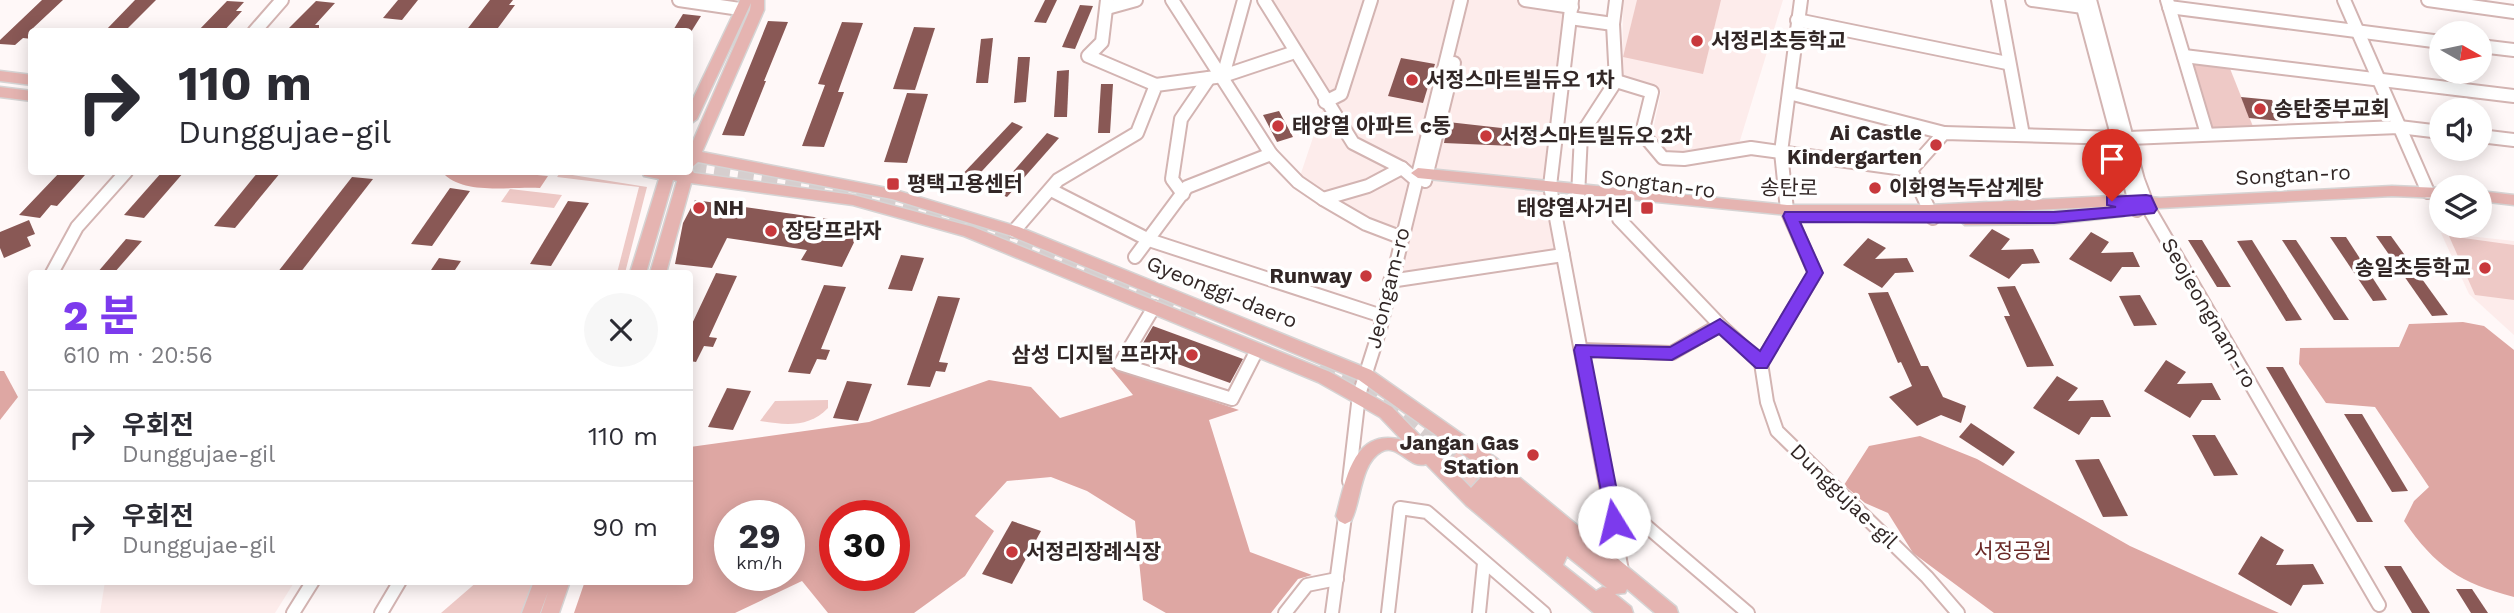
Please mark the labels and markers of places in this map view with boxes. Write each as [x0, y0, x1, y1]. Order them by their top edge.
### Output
place label: 서정리초등학교 [1711, 28, 1846, 53]
marker: 서정리초등학교 [1689, 33, 1705, 49]
place label: 서정스마트빌듀오 1차 [1426, 67, 1615, 92]
marker: 서정스마트빌듀오 1차 [1404, 72, 1420, 88]
place label: 송탄중부교회 [2274, 96, 2390, 121]
marker: 송탄중부교회 [2252, 101, 2268, 117]
place label: 태양열 아파트 c동 [1292, 113, 1451, 138]
marker: 태양열 아파트 c동 [1270, 118, 1286, 134]
place label: Ai Castle Kindergarten [1787, 120, 1922, 169]
place label: 서정스마트빌듀오 2차 [1500, 123, 1692, 148]
marker: 서정스마트빌듀오 2차 [1478, 128, 1494, 144]
pin [2082, 129, 2142, 201]
marker: Ai Castle Kindergarten [1928, 137, 1944, 153]
place label: 평택고용센터 [907, 171, 1023, 196]
place label: 이화영녹두삼계탕 [1889, 175, 2044, 200]
marker: 평택고용센터 [885, 176, 901, 192]
marker: 이화영녹두삼계탕 [1867, 180, 1883, 196]
place label: NH [713, 195, 744, 220]
place label: 태양열사거리 [1517, 195, 1633, 220]
marker: NH [691, 200, 707, 216]
marker: 태양열사거리 [1639, 200, 1655, 216]
place label: 장당프라자 [785, 218, 882, 243]
marker: 장당프라자 [763, 223, 779, 239]
place label: 송일초등학교 [2355, 255, 2471, 280]
marker: 송일초등학교 [2477, 260, 2493, 276]
place label: Runway [1270, 263, 1352, 288]
marker: Runway [1358, 268, 1374, 284]
place label: 삼성 디지털 프라자 [1011, 342, 1178, 367]
marker: 삼성 디지털 프라자 [1184, 347, 1200, 363]
place label: Jangan Gas Station [1400, 430, 1519, 479]
marker: Jangan Gas Station [1525, 447, 1541, 463]
place label: 서정리장례식장 [1026, 539, 1161, 564]
marker: 서정리장례식장 [1004, 544, 1020, 560]

